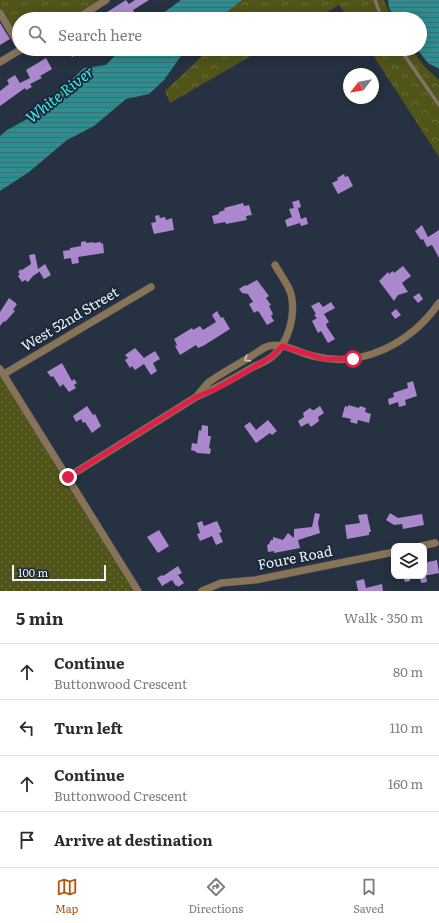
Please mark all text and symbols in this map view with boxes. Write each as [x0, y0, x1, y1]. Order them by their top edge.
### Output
search box [12, 12, 427, 56]
icon: search [26, 23, 48, 45]
text: Search here [58, 23, 142, 46]
water label: White River [20, 60, 98, 128]
north arrow [343, 68, 379, 104]
street label: West 52nd Street [17, 281, 122, 355]
route start [344, 350, 362, 368]
one-way arrow [244, 354, 251, 362]
route end [59, 468, 77, 486]
street label: Foure Road [256, 540, 334, 574]
map controls [391, 543, 427, 579]
button: layers [391, 543, 427, 579]
scale bar [12, 563, 106, 582]
text: 100 m [18, 564, 48, 580]
text: 5 min [16, 605, 64, 630]
text: Walk · 350 m [344, 608, 423, 627]
text: Continue [54, 651, 124, 674]
icon: ahead [16, 661, 38, 683]
text: 80 m [393, 662, 423, 681]
text: Buttonwood Crescent [54, 674, 187, 693]
text: Turn left [54, 716, 123, 739]
icon: left [16, 717, 38, 739]
text: 110 m [390, 718, 423, 737]
text: Continue [54, 763, 124, 786]
icon: ahead [16, 773, 38, 795]
text: 160 m [388, 774, 423, 793]
text: Buttonwood Crescent [54, 786, 187, 805]
text: Arrive at destination [54, 828, 213, 851]
icon: arrive [16, 829, 38, 851]
tab: Map [55, 876, 78, 916]
tab: Directions [188, 876, 243, 916]
tab: Saved [353, 876, 384, 916]

